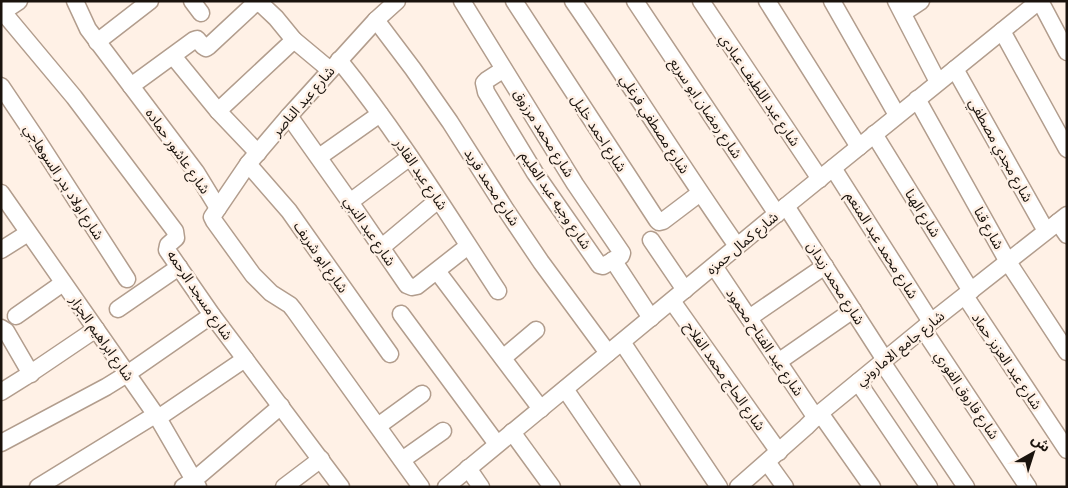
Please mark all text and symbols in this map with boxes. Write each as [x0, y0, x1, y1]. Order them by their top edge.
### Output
street label: شارع عبد اللطيف عبادي [714, 32, 803, 151]
street label: شارع رمضان ابو سريع [664, 55, 745, 163]
street label: شارع عبد الناصر [268, 63, 340, 142]
street label: شارع مصطفي فرغلي [614, 72, 692, 178]
street label: شارع محمد مرزوق [508, 87, 577, 182]
street label: شارع احمد خليل [566, 92, 629, 176]
street label: شارع مجدي مصطفي [963, 96, 1035, 206]
street label: شارع عاشور حماده [140, 106, 213, 198]
street label: شارع اولاد بدر السوهاجي [18, 122, 106, 244]
street label: شارع عبد القادر [388, 135, 450, 215]
street label: شارع محمد فريد [459, 146, 522, 230]
street label: شارع وجيه عبد العليم [515, 149, 594, 254]
street label: شارع الهنا [899, 187, 943, 242]
street label: شارع محمد عبد المنعم [840, 189, 921, 303]
street label: شارع عبد النبي [338, 194, 398, 270]
street label: شارع قنا [968, 205, 1006, 253]
street label: شارع كمال حمزه [704, 209, 783, 280]
street label: شارع ابو شريف [288, 219, 351, 297]
street label: شارع محمد زيدان [802, 239, 867, 329]
street label: شارع مسجد الرحمه [162, 248, 235, 345]
street label: شارع عبد الفتاح محمود [721, 286, 806, 400]
street label: شارع ابراهيم الجزار [64, 292, 136, 385]
street label: شارع جامع الاماروني [853, 308, 950, 391]
street label: شارع عبد العزيز حماد [966, 310, 1044, 414]
street label: شارع الحاج محمد الفلاح [679, 319, 768, 435]
street label: شارع فاروق الفوري [929, 349, 1002, 444]
north arrow [1008, 428, 1058, 478]
text: ش [1027, 431, 1053, 457]

